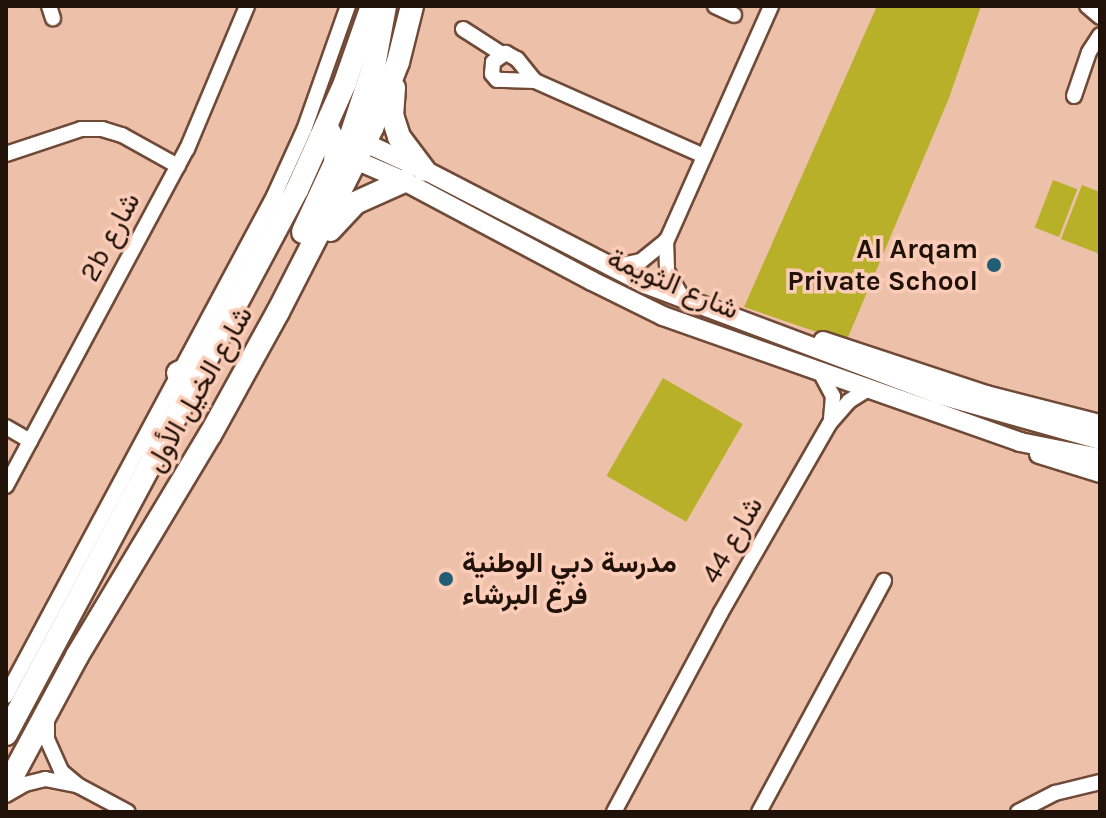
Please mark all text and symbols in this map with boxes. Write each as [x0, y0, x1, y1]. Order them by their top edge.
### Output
street label: 2b شارع [73, 187, 147, 287]
place label: Al Arqam Private School [787, 232, 978, 298]
street label: شارع الثويمة [602, 241, 744, 327]
marker: Al Arqam Private School [985, 256, 1003, 274]
street label: شارع الخيل الأول [138, 300, 260, 478]
street label: شارع 44 [694, 491, 770, 589]
place label: مدرسة دبي الوطنية فرع البرشاء [462, 546, 677, 612]
marker: مدرسة دبي الوطنية فرع البرشاء [437, 570, 455, 588]

